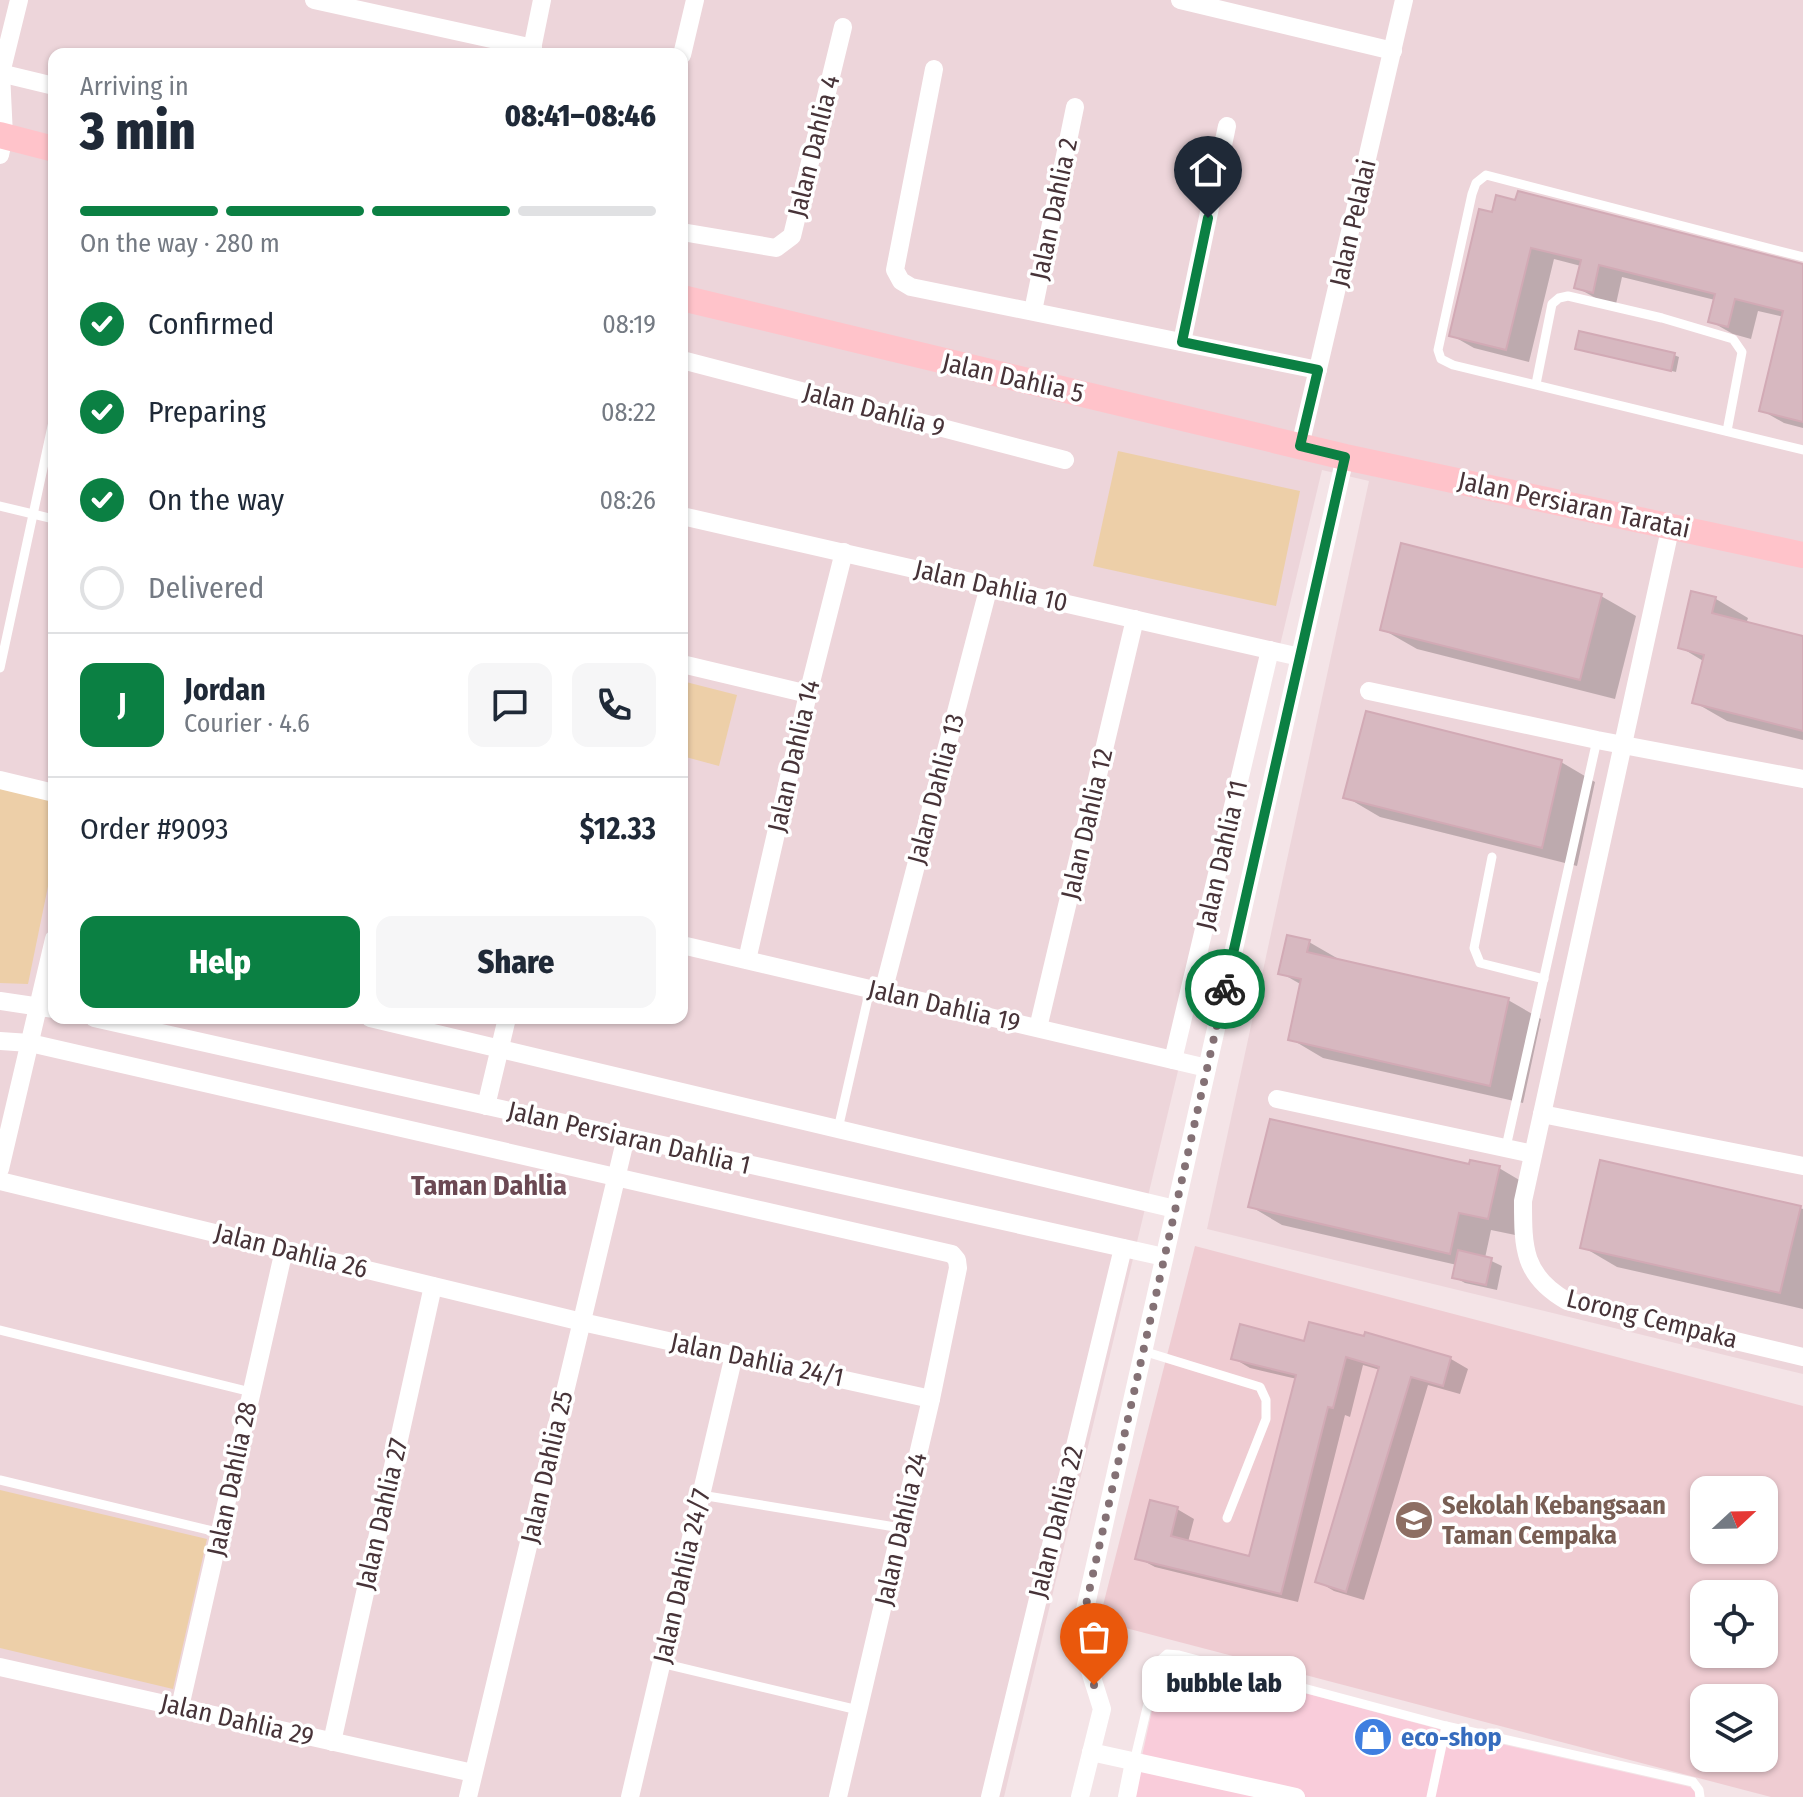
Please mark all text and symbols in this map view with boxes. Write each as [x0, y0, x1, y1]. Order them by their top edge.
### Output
text: Arriving in [80, 71, 189, 102]
street label: Jalan Dahlia 4 [781, 72, 847, 220]
text: 08:41–08:46 [504, 98, 656, 134]
text: 3 min [80, 100, 196, 163]
street label: Jalan Dahlia 2 [1024, 135, 1084, 283]
pin [1174, 136, 1242, 218]
icon: home [1186, 148, 1230, 192]
street label: Jalan Pelalai [1323, 156, 1383, 290]
text: On the way · 280 m [80, 228, 280, 259]
icon: check [80, 302, 124, 346]
text: Confirmed [148, 306, 274, 342]
text: 08:19 [602, 309, 656, 340]
street label: Jalan Dahlia 5 [939, 347, 1087, 409]
street label: Jalan Dahlia 9 [800, 376, 948, 444]
icon: check [80, 390, 124, 434]
text: Preparing [148, 394, 266, 430]
text: 08:22 [601, 397, 656, 428]
street label: Jalan Persiaran Taratai [1455, 465, 1693, 545]
icon: check [80, 478, 124, 522]
text: On the way [148, 482, 284, 518]
text: 08:26 [600, 485, 656, 516]
street label: Jalan Dahlia 10 [911, 553, 1071, 619]
text: Delivered [148, 570, 264, 606]
button: chat [468, 663, 552, 747]
button: phone [572, 663, 656, 747]
text: Jordan [184, 672, 266, 708]
street label: Jalan Dahlia 14 [761, 677, 827, 835]
text: J [118, 687, 126, 723]
text: Courier · 4.6 [184, 708, 310, 739]
street label: Jalan Dahlia 13 [901, 710, 971, 868]
street label: Jalan Dahlia 12 [1055, 745, 1119, 903]
street label: Jalan Dahlia 11 [1190, 777, 1254, 933]
text: Order #9093 [80, 811, 229, 847]
text: $12.33 [580, 811, 656, 847]
button: Help [80, 916, 360, 1008]
button: Share [376, 916, 656, 1008]
courier [1185, 949, 1265, 1029]
icon: bike [1203, 967, 1247, 1011]
street label: Jalan Dahlia 19 [865, 973, 1023, 1039]
street label: Jalan Persiaran Dahlia 1 [505, 1095, 753, 1181]
district label: Taman Dahlia [411, 1169, 567, 1202]
street label: Jalan Dahlia 26 [211, 1217, 371, 1285]
street label: Lorong Cempaka [1563, 1283, 1741, 1355]
street label: Jalan Dahlia 24/1 [668, 1327, 846, 1393]
street label: Jalan Dahlia 25 [514, 1388, 580, 1546]
street label: Jalan Dahlia 28 [201, 1399, 263, 1559]
street label: Jalan Dahlia 27 [350, 1435, 414, 1593]
street label: Jalan Dahlia 22 [1022, 1443, 1090, 1601]
street label: Jalan Dahlia 24 [868, 1450, 934, 1608]
north arrow [1690, 1476, 1778, 1564]
map controls [1690, 1476, 1778, 1772]
street label: Jalan Dahlia 24/7 [647, 1486, 717, 1666]
place label: Sekolah Kebangsaan Taman Cempaka [1442, 1490, 1666, 1551]
school or university icon: Sekolah Kebangsaan Taman Cempaka [1393, 1499, 1435, 1541]
button: locate [1690, 1580, 1778, 1668]
pin [1060, 1603, 1128, 1685]
icon: bag [1072, 1615, 1116, 1659]
callout: bubble lab [1142, 1657, 1306, 1713]
text: bubble lab [1166, 1668, 1282, 1699]
button: layers [1690, 1684, 1778, 1772]
street label: Jalan Dahlia 29 [157, 1687, 317, 1753]
shop icon: eco-shop [1352, 1716, 1394, 1758]
place label: eco-shop [1401, 1722, 1502, 1753]

